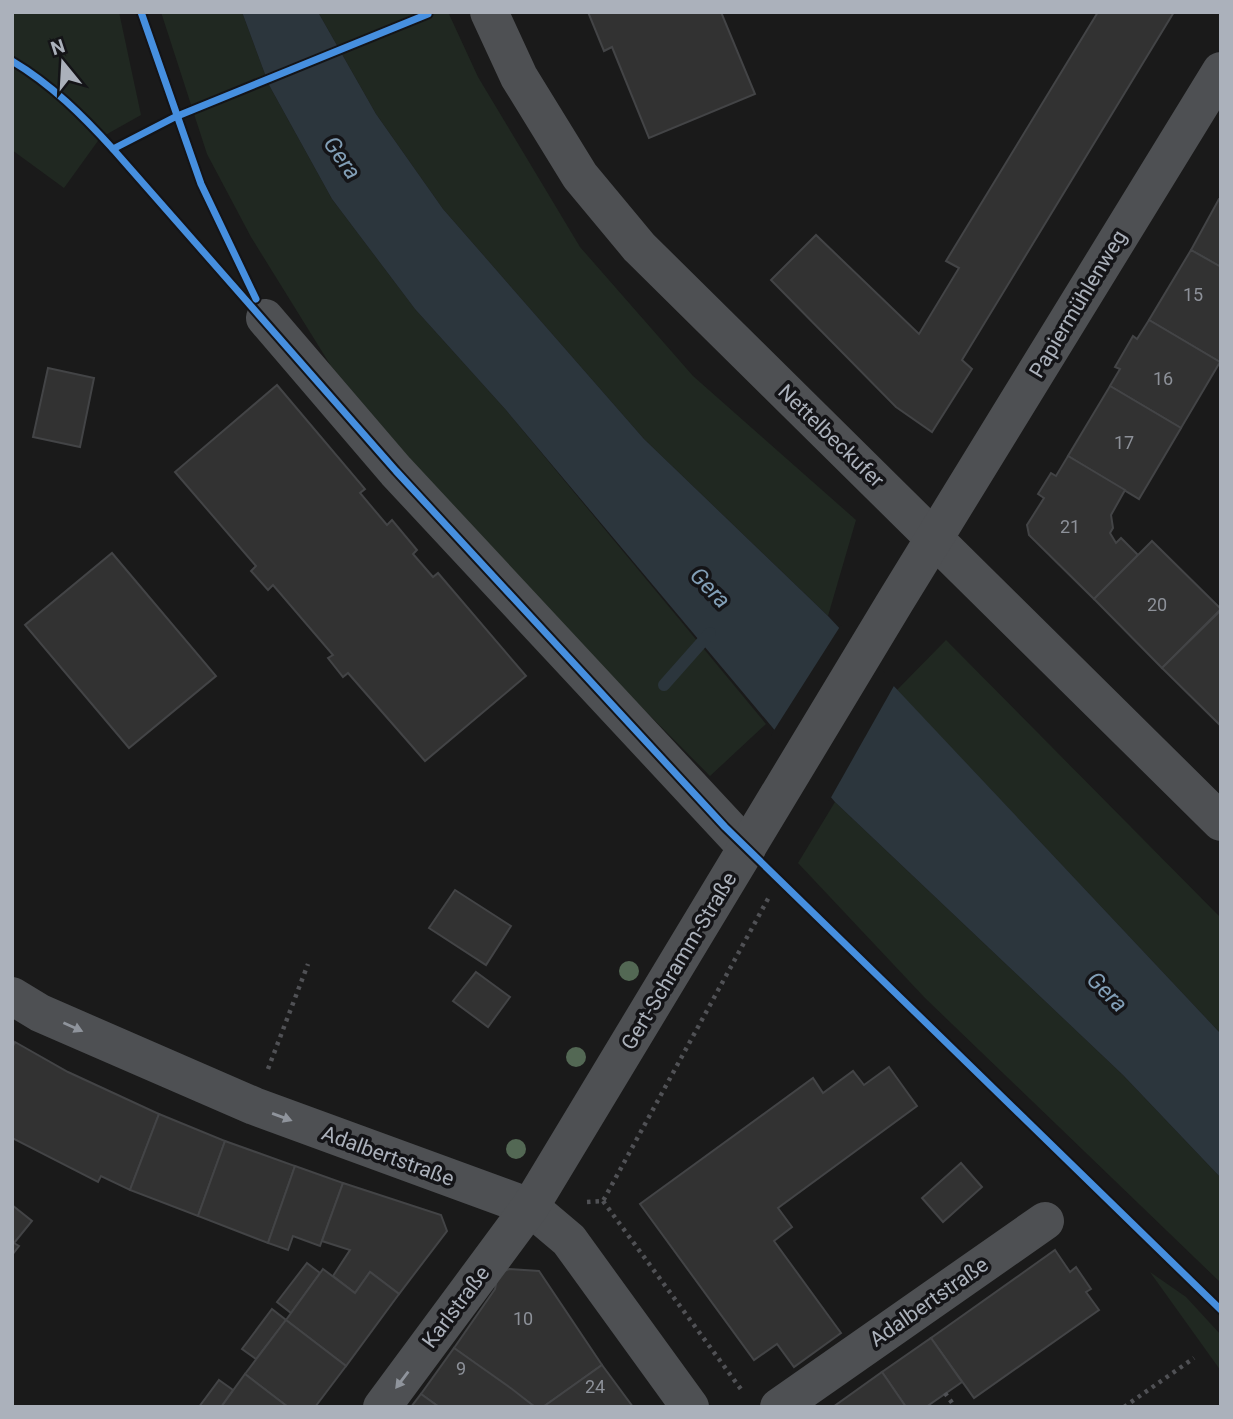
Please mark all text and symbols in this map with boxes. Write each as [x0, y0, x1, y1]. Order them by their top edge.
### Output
north arrow [28, 28, 98, 98]
text: N [48, 34, 68, 60]
water label: Gera [318, 131, 366, 185]
street label: Papiermühlenweg [1024, 226, 1132, 382]
house number: 15 [1183, 284, 1203, 305]
house number: 16 [1153, 368, 1173, 389]
street label: Nettelbeckufer [773, 380, 889, 492]
house number: 17 [1114, 432, 1134, 453]
house number: 21 [1060, 516, 1080, 537]
water label: Gera [684, 562, 736, 614]
house number: 20 [1147, 594, 1167, 615]
street label: Gert-Schramm-Straße [617, 868, 741, 1054]
water label: Gera [1081, 966, 1133, 1018]
one-way arrow [63, 1021, 83, 1033]
one-way arrow [272, 1111, 293, 1122]
street label: Adalbertstraße [319, 1121, 457, 1191]
street label: Adalbertstraße [865, 1252, 993, 1352]
street label: Karlstraße [417, 1261, 495, 1353]
house number: 10 [513, 1308, 533, 1329]
house number: 9 [456, 1358, 466, 1379]
one-way arrow [395, 1370, 409, 1389]
house number: 24 [585, 1376, 605, 1397]

